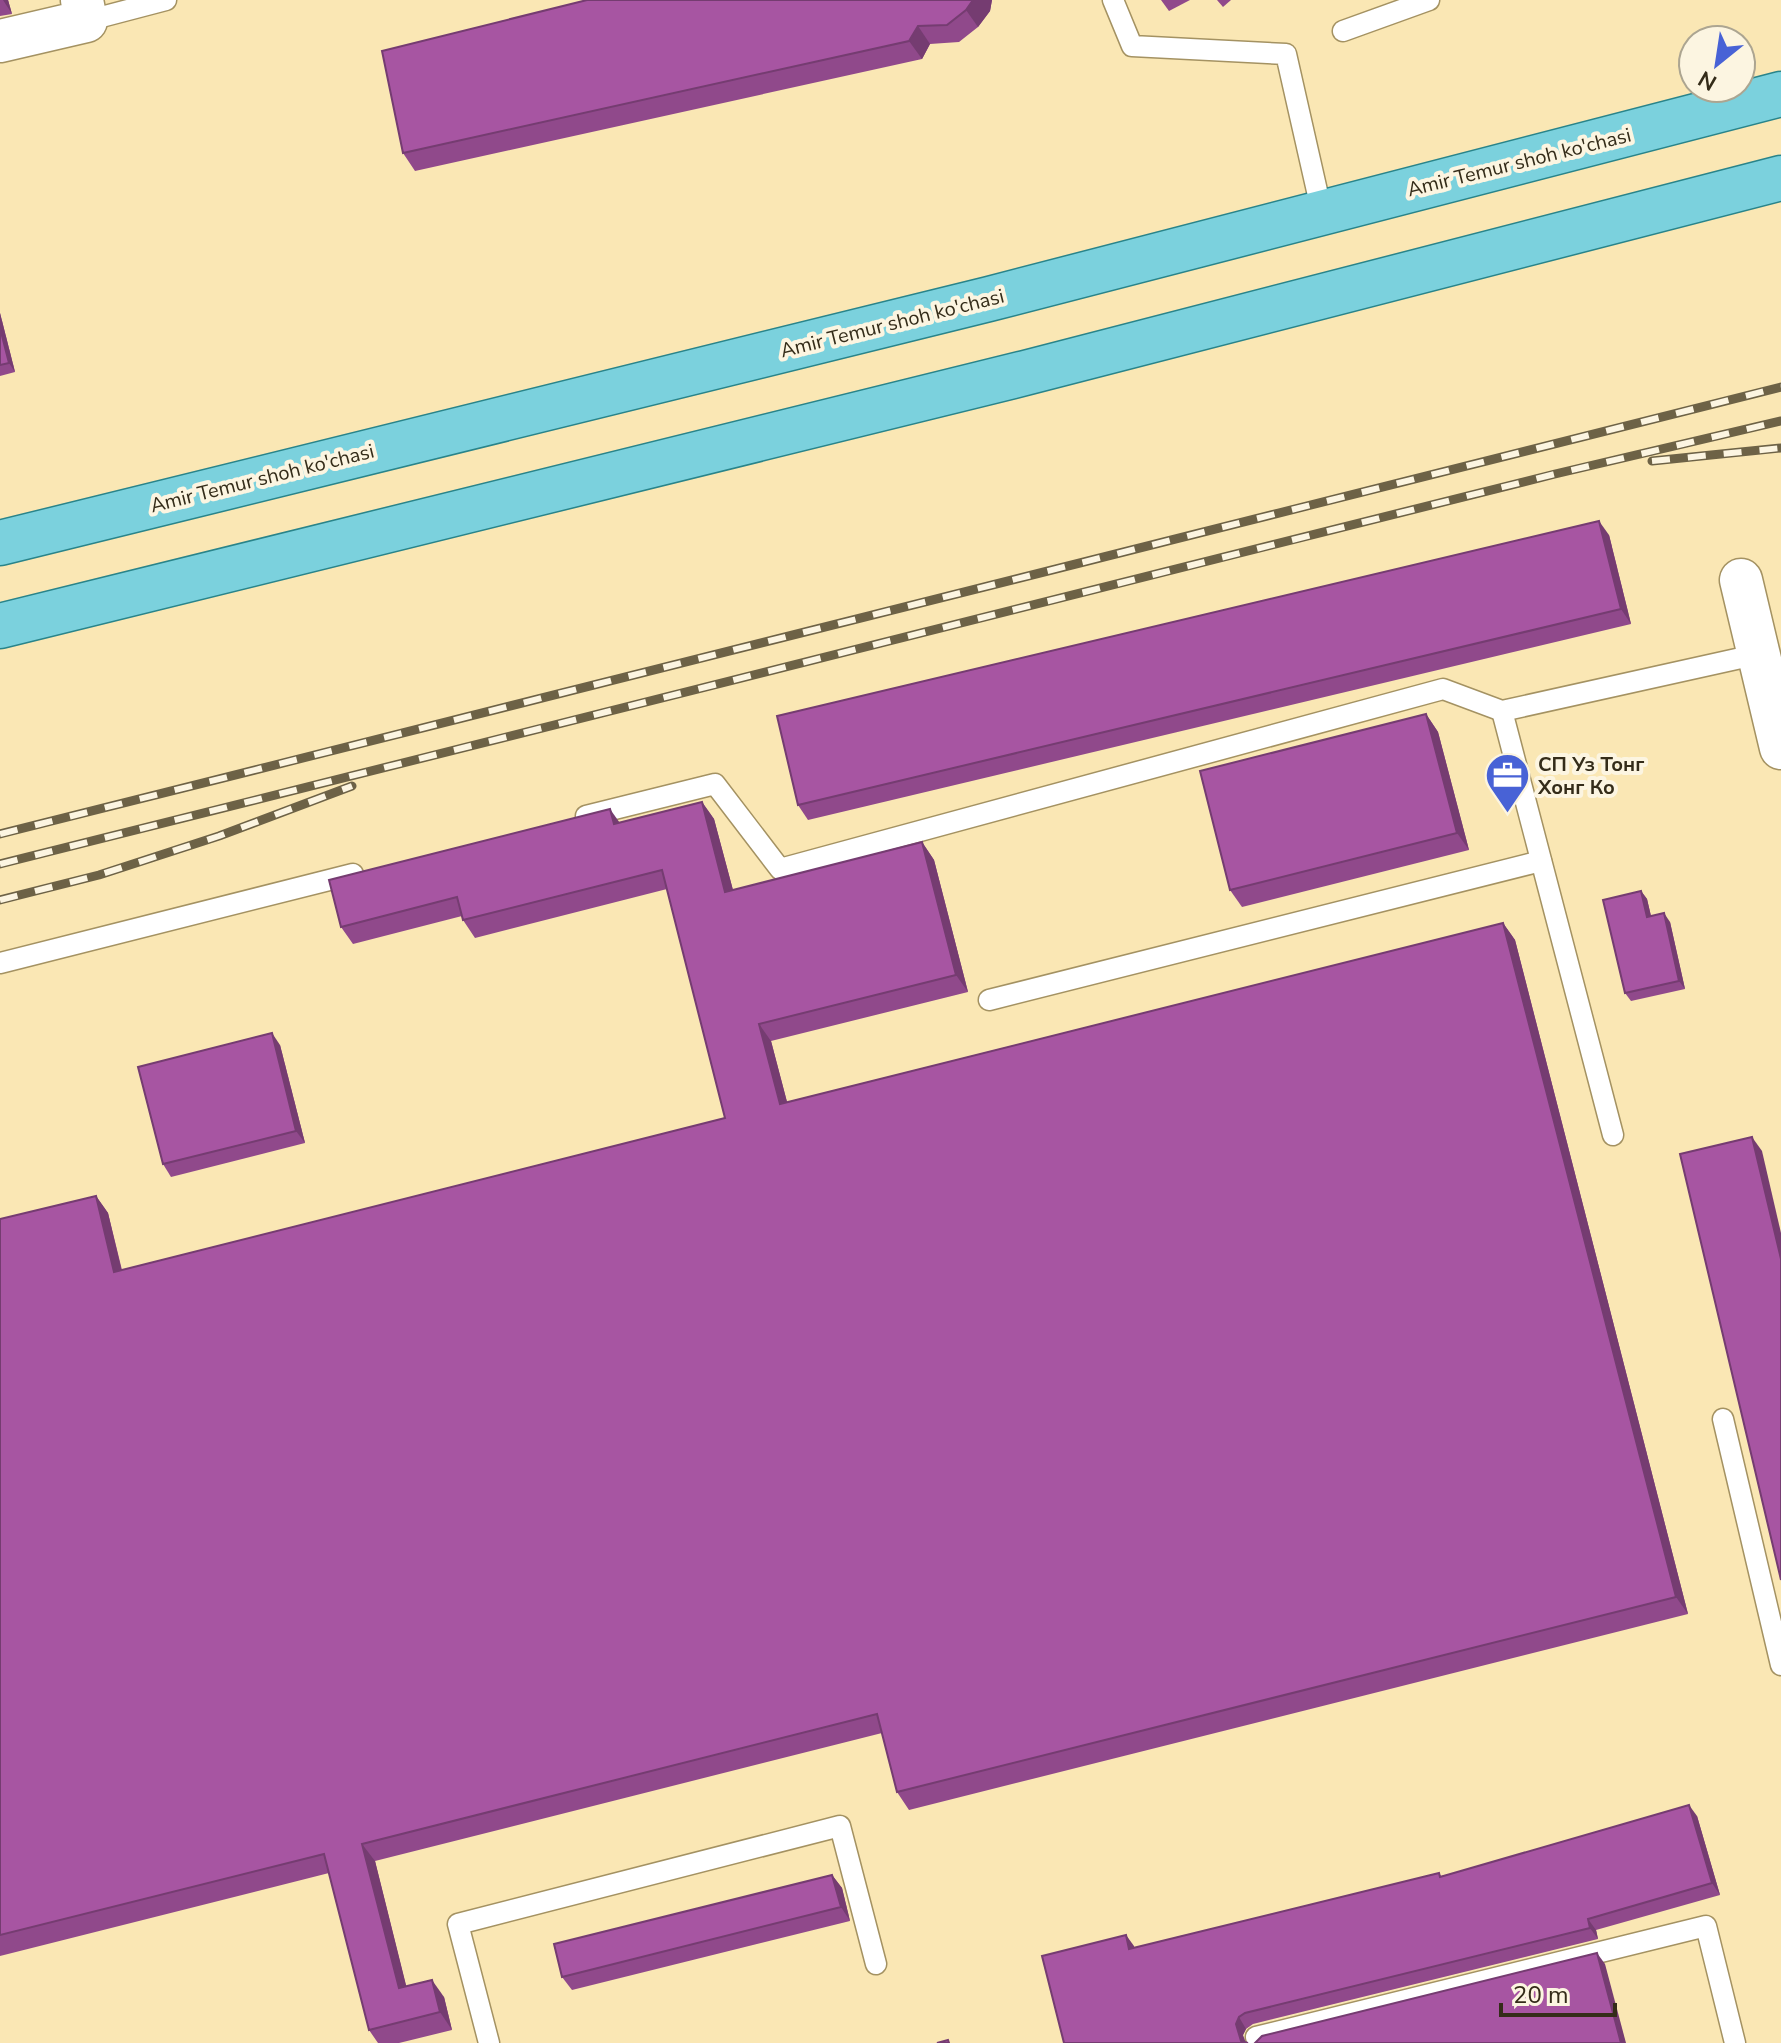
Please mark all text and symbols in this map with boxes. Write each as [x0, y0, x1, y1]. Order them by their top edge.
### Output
north arrow [1677, 24, 1757, 104]
text: N [1693, 63, 1722, 98]
street label: Amir Temur shoh ko'chasi [1404, 122, 1634, 203]
street label: Amir Temur shoh ko'chasi [777, 283, 1007, 364]
street label: Amir Temur shoh ko'chasi [147, 438, 377, 519]
place label: СП Уз Тонг Хонг Ко [1537, 751, 1644, 801]
office icon: СП Уз Тонг Хонг Ко [1483, 752, 1531, 815]
scale bar [1501, 1967, 1615, 2017]
text: 20 m [1513, 1979, 1569, 2011]

